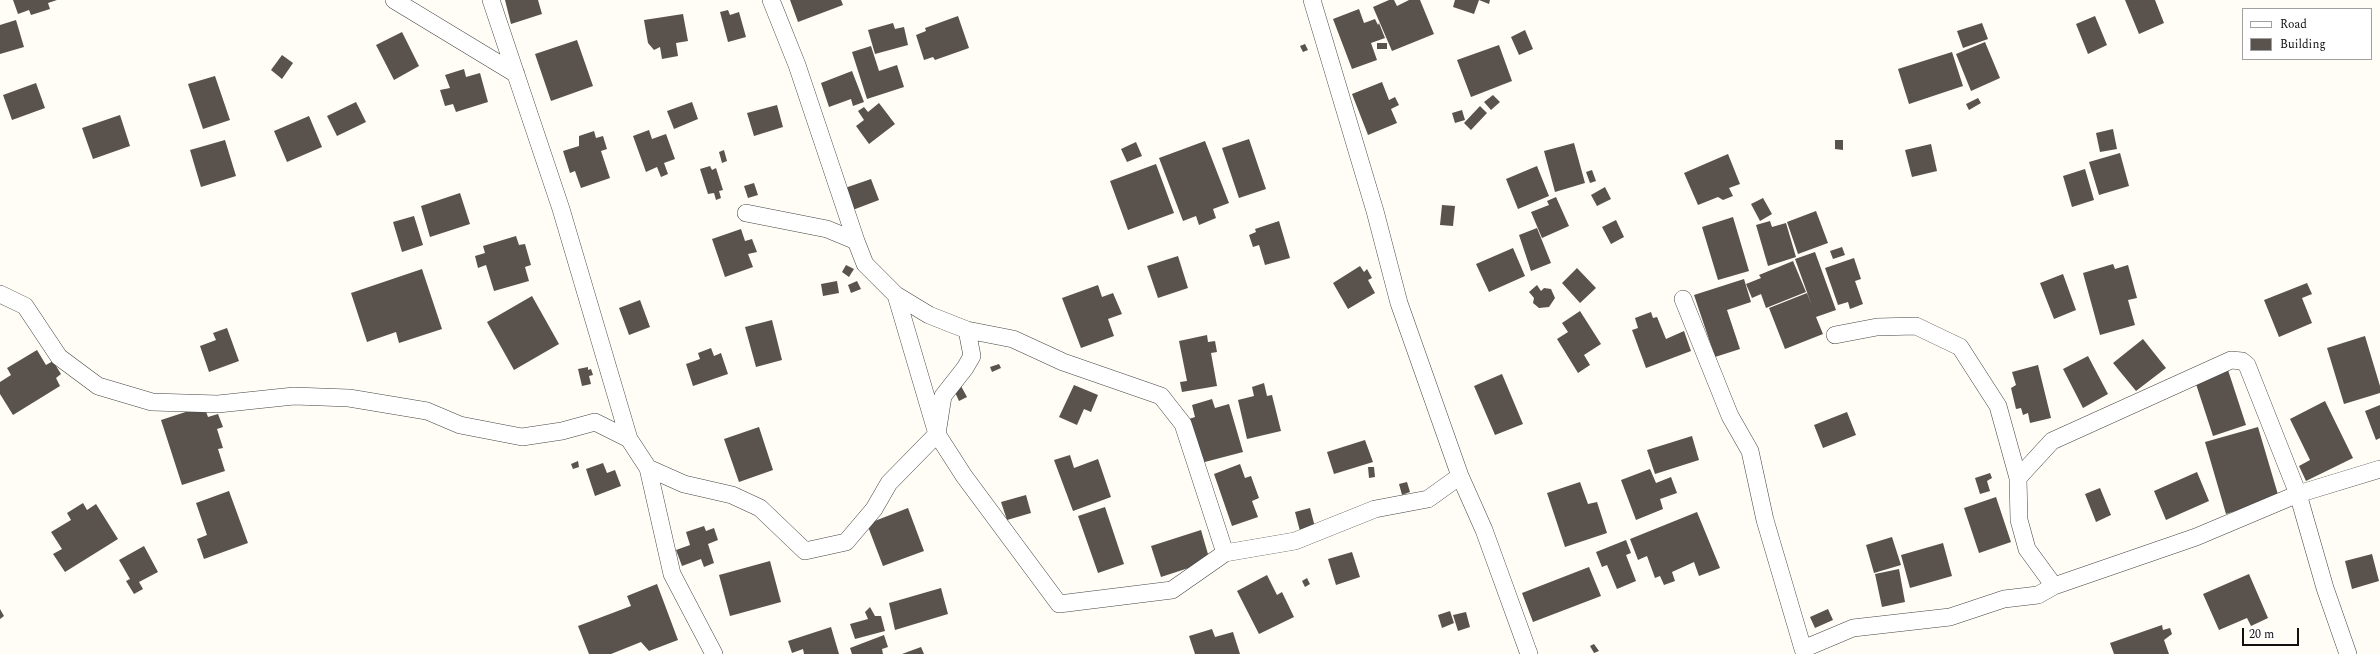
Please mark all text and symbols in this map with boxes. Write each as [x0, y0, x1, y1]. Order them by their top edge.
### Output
legend [2242, 8, 2372, 60]
text: Road [2280, 15, 2307, 34]
text: Building [2280, 35, 2326, 54]
scale bar [2244, 620, 2301, 646]
text: 20 m [2249, 625, 2274, 644]

